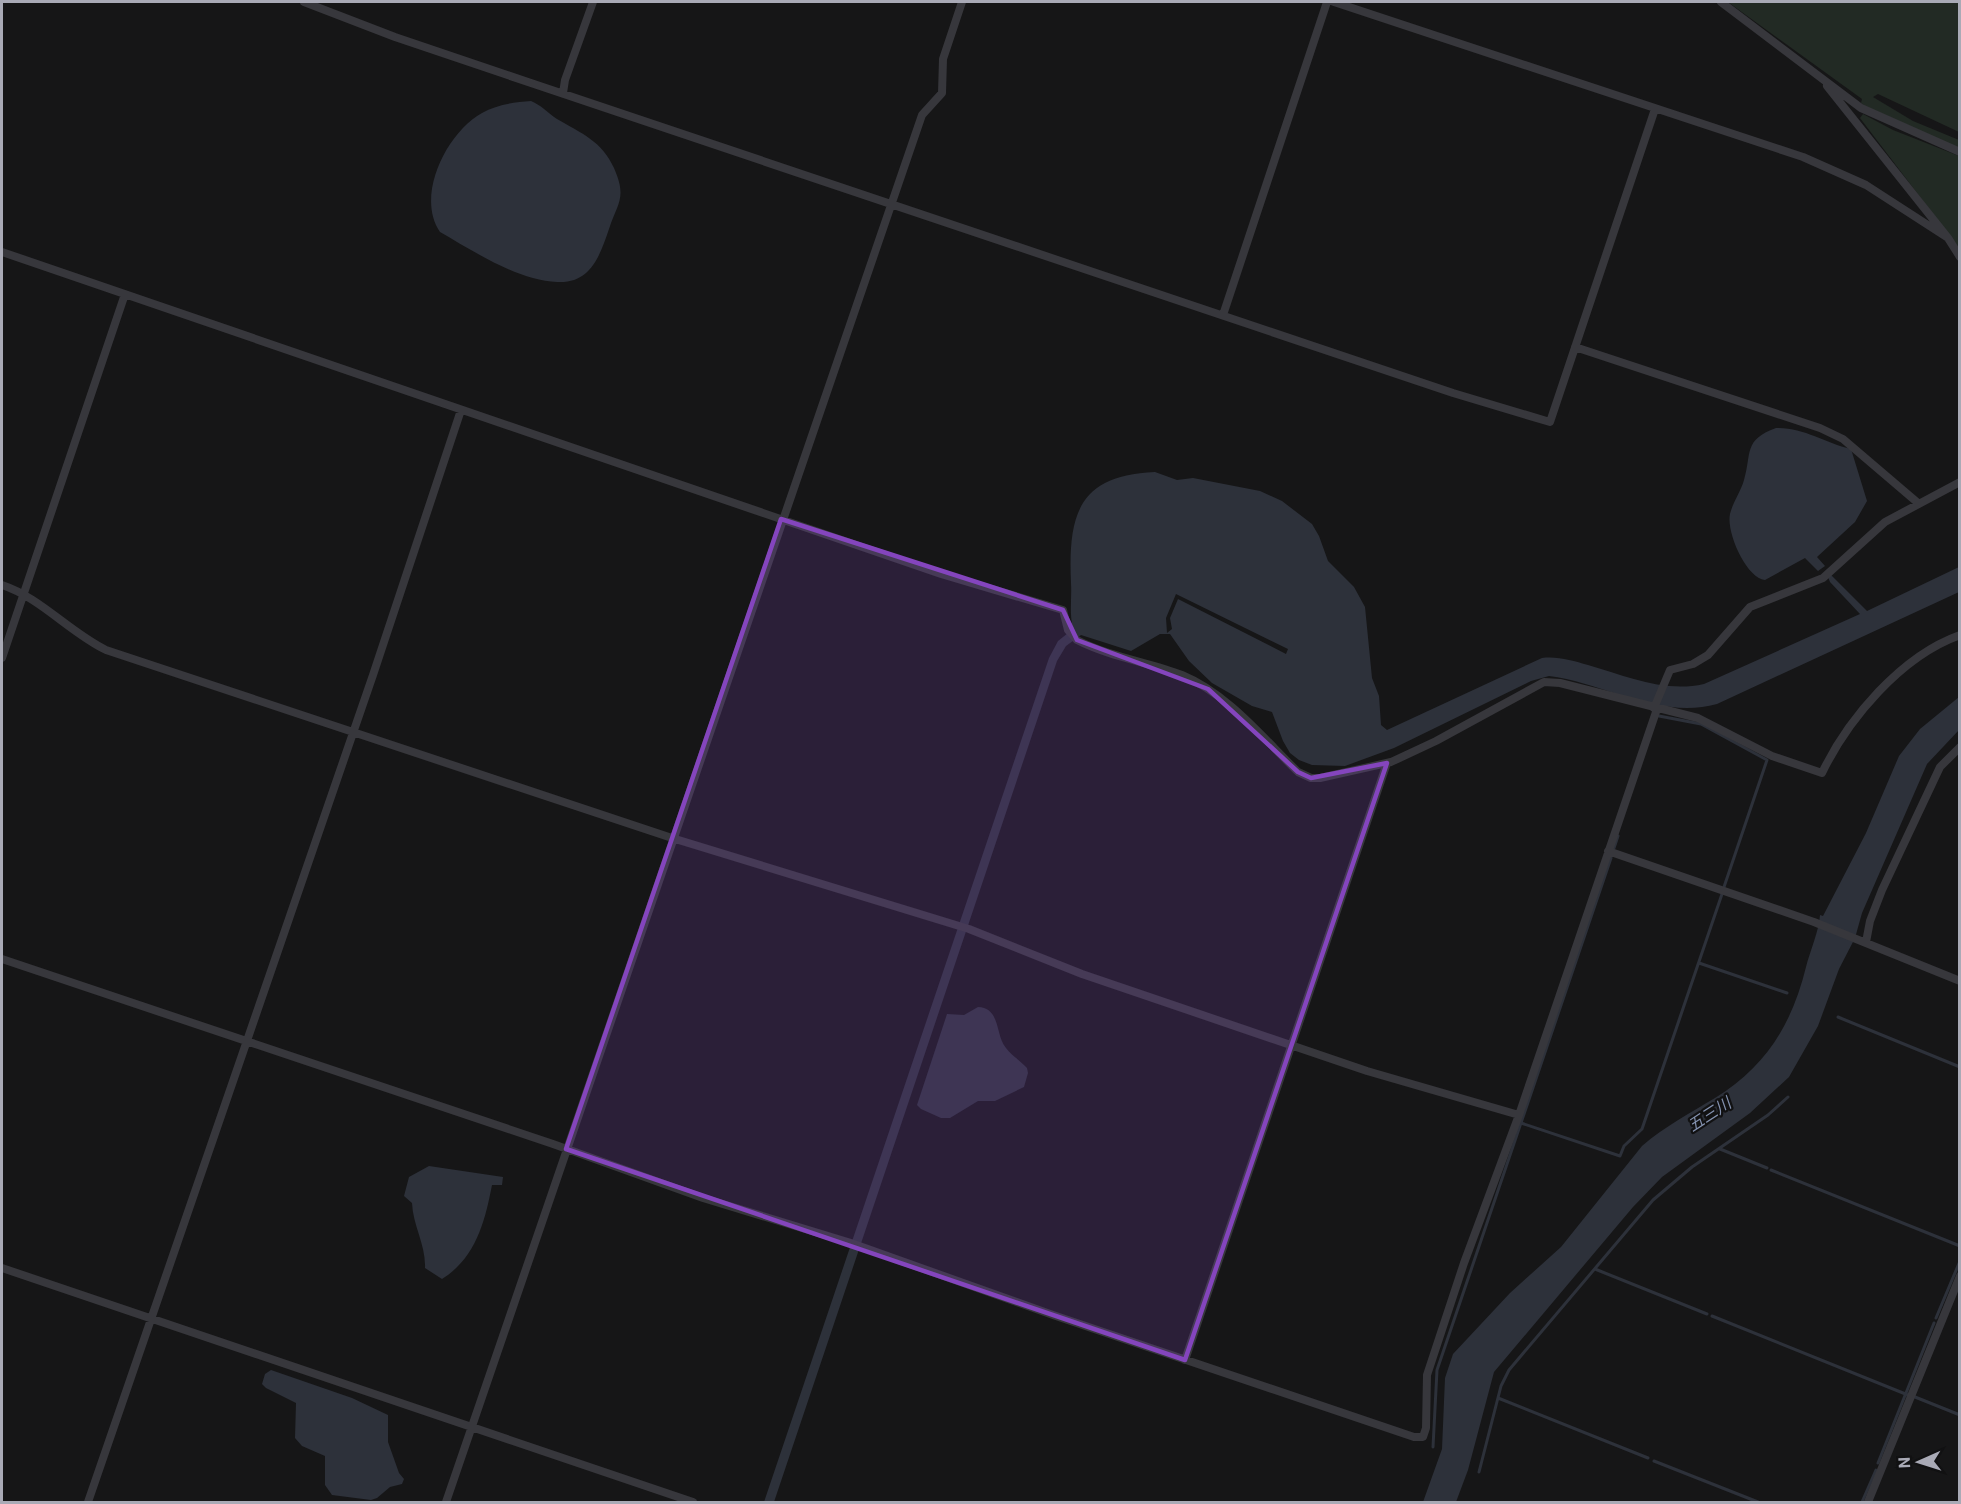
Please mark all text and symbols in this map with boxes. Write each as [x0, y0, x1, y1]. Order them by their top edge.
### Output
water label: 五三川 [1684, 1092, 1736, 1135]
north arrow [1889, 1432, 1949, 1492]
text: N [1895, 1457, 1914, 1469]

